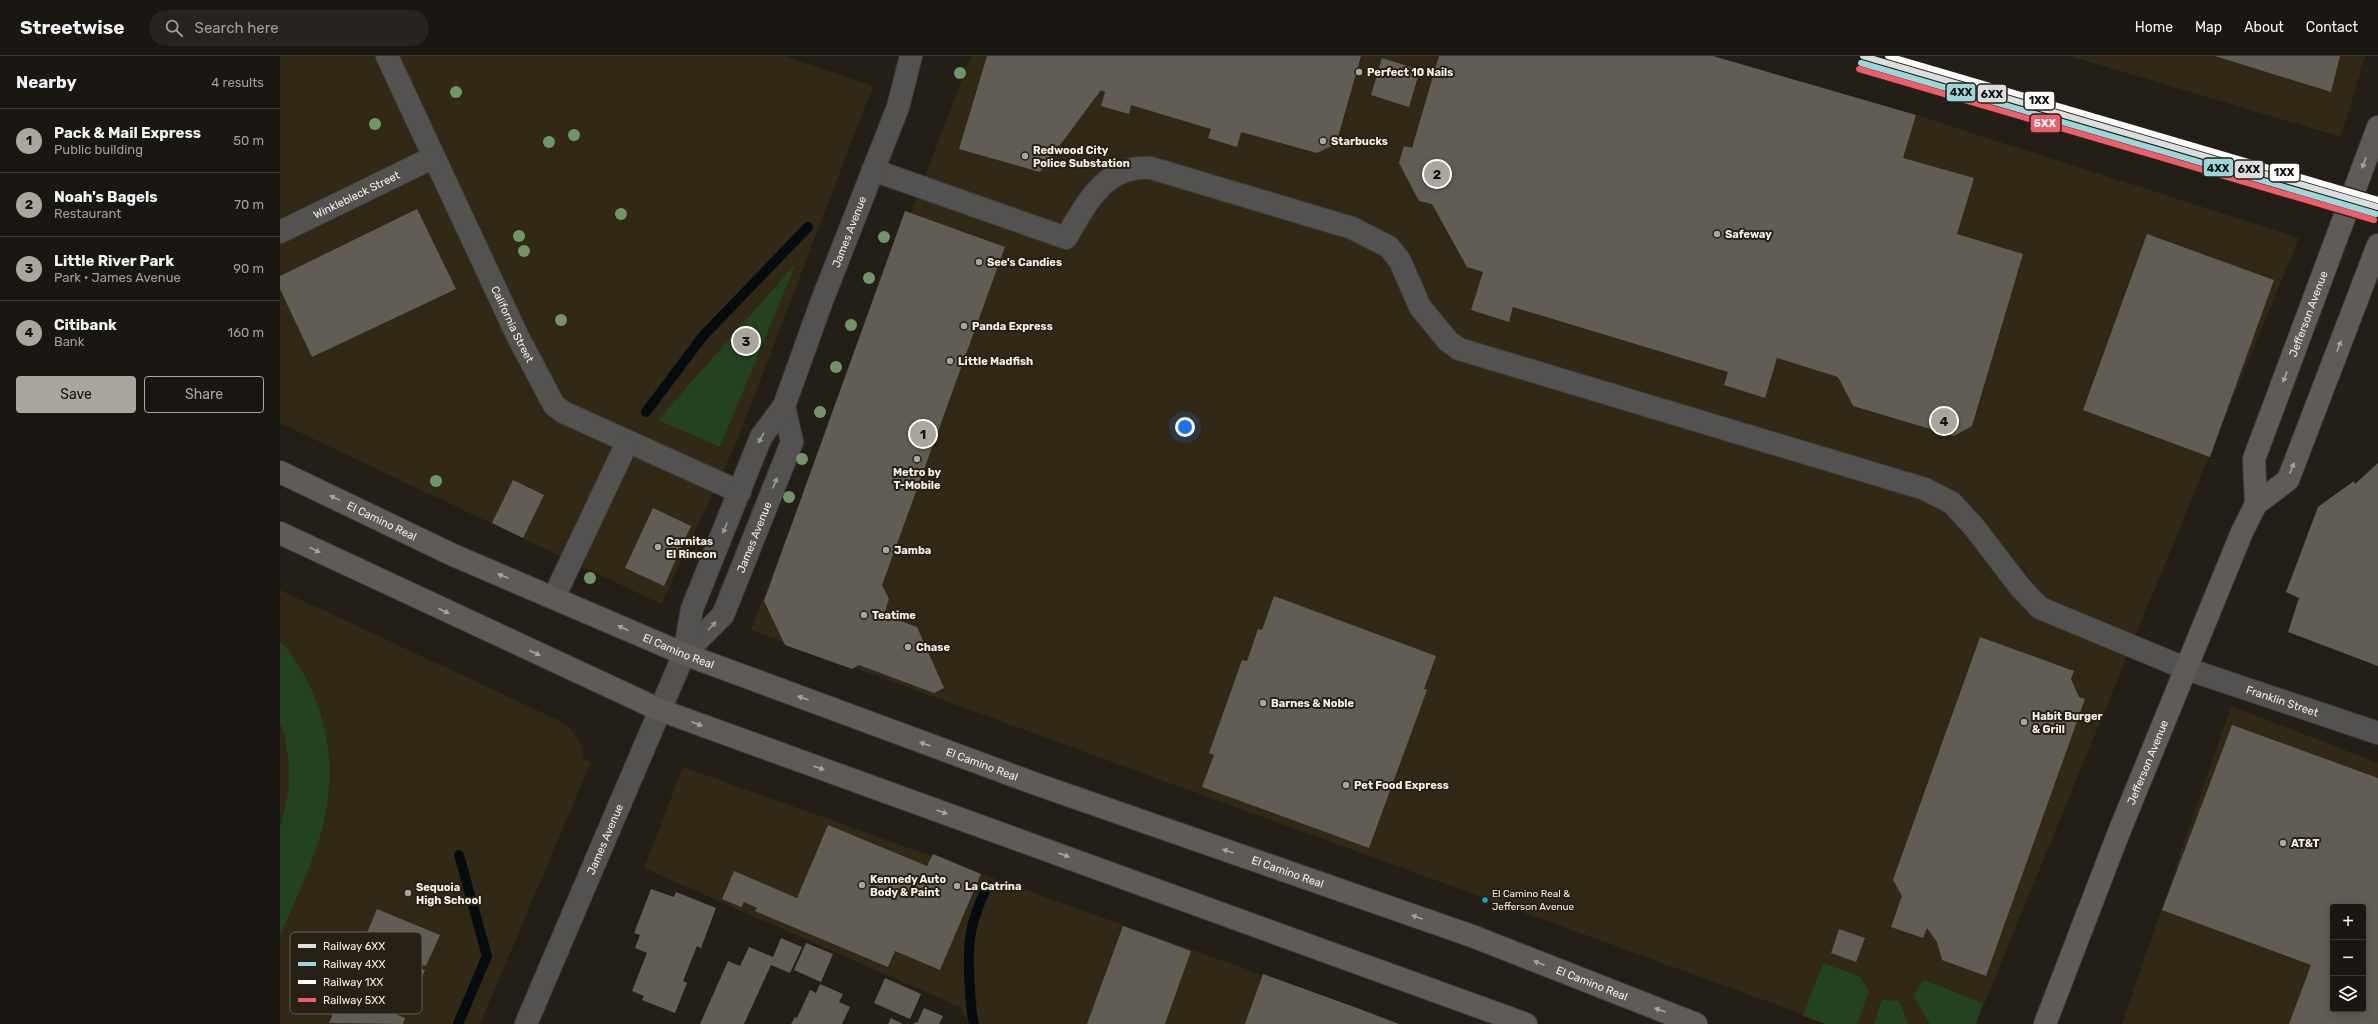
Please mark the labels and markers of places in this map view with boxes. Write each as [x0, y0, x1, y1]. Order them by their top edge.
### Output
place label: Perfect 10 Nails [1367, 66, 1453, 79]
marker: Perfect 10 Nails [1354, 67, 1364, 77]
place label: Starbucks [1331, 135, 1388, 148]
marker: Starbucks [1318, 136, 1328, 146]
place label: Redwood City Police Substation [1033, 144, 1130, 170]
marker: Redwood City Police Substation [1020, 151, 1030, 161]
pin: 2 [1424, 159, 1450, 189]
place label: Safeway [1725, 228, 1772, 241]
marker: Safeway [1712, 229, 1722, 239]
place label: See's Candies [987, 256, 1062, 269]
marker: See's Candies [974, 257, 984, 267]
place label: Panda Express [972, 320, 1053, 333]
marker: Panda Express [959, 321, 969, 331]
pin: 3 [733, 326, 759, 356]
place label: Little Madfish [958, 355, 1033, 368]
marker: Little Madfish [945, 356, 955, 366]
pin: 4 [1931, 406, 1957, 436]
pin: 1 [910, 419, 936, 449]
marker: Metro by T-Mobile [912, 454, 922, 464]
place label: Metro by T-Mobile [893, 466, 941, 492]
place label: Carnitas El Rincon [666, 535, 717, 561]
marker: Carnitas El Rincon [653, 542, 663, 552]
place label: Jamba [894, 544, 931, 557]
marker: Jamba [881, 545, 891, 555]
place label: Teatime [872, 609, 916, 622]
marker: Teatime [859, 610, 869, 620]
place label: Chase [916, 641, 950, 654]
marker: Chase [903, 642, 913, 652]
place label: Barnes & Noble [1271, 697, 1354, 710]
marker: Barnes & Noble [1258, 698, 1268, 708]
place label: Habit Burger & Grill [2032, 710, 2103, 736]
marker: Habit Burger & Grill [2019, 717, 2029, 727]
place label: Pet Food Express [1354, 779, 1449, 792]
marker: Pet Food Express [1341, 780, 1351, 790]
place label: AT&T [2291, 837, 2319, 850]
marker: AT&T [2278, 838, 2288, 848]
place label: Kennedy Auto Body & Paint [870, 873, 946, 899]
marker: Kennedy Auto Body & Paint [857, 880, 867, 890]
place label: La Catrina [965, 880, 1021, 893]
place label: Sequoia High School [416, 881, 481, 907]
marker: La Catrina [952, 881, 962, 891]
marker: Sequoia High School [403, 888, 413, 898]
place label: El Camino Real & Jefferson Avenue [1492, 888, 1575, 913]
marker: El Camino Real & Jefferson Avenue [1480, 895, 1490, 905]

